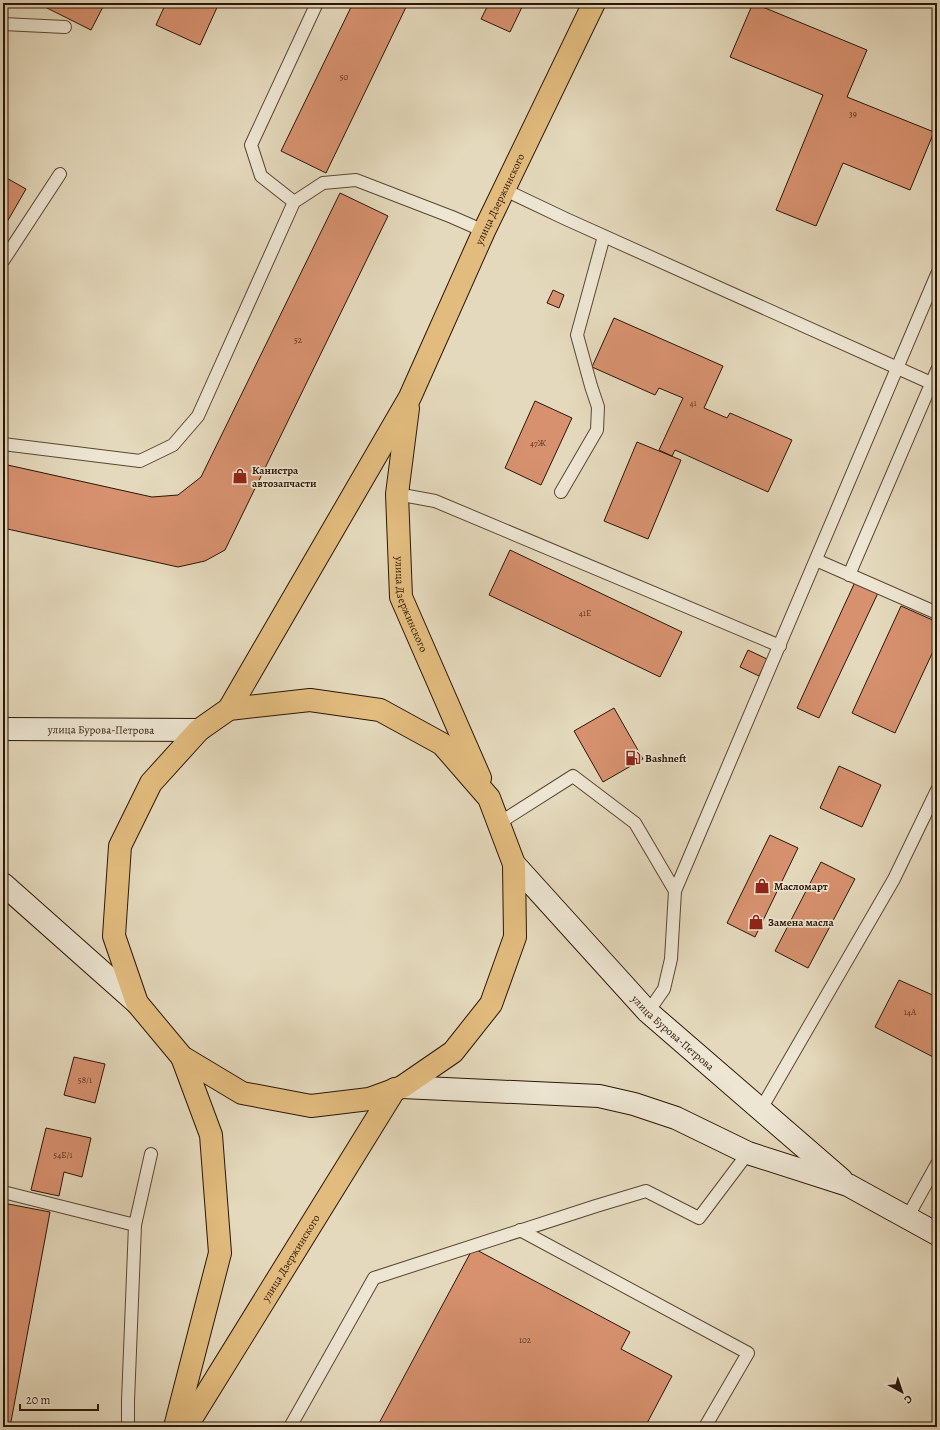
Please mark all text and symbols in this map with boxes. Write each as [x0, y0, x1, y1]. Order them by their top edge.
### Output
house number: 50 [340, 71, 349, 83]
house number: 39 [849, 108, 857, 120]
street label: улица Дзержинского [471, 151, 529, 248]
house number: 52 [294, 334, 303, 346]
house number: 41 [689, 397, 697, 409]
house number: 47Ж [530, 437, 547, 449]
place label: Канистра автозапчасти [252, 463, 317, 491]
shop icon: Канистра автозапчасти [231, 467, 249, 485]
street label: улица Дзержинского [391, 555, 431, 655]
house number: 41Е [579, 607, 591, 619]
street label: улица Бурова-Петрова [47, 722, 155, 738]
fuel station icon: Bashneft [624, 749, 642, 767]
place label: Bashneft [645, 751, 687, 766]
shop icon: Масломарт [753, 877, 771, 895]
place label: Масломарт [774, 879, 828, 894]
shop icon: Замена масла [747, 913, 765, 931]
place label: Замена масла [768, 915, 834, 930]
street label: улица Бурова-Петрова [627, 991, 718, 1075]
house number: 14А [904, 1006, 917, 1018]
house number: 58/1 [78, 1074, 92, 1086]
house number: 54Б/1 [53, 1149, 73, 1161]
street label: улица Дзержинского [258, 1211, 324, 1305]
house number: 102 [519, 1334, 532, 1346]
north arrow [882, 1372, 922, 1412]
scale bar [20, 1386, 98, 1412]
text: С [901, 1391, 916, 1407]
text: 20 m [26, 1392, 50, 1408]

